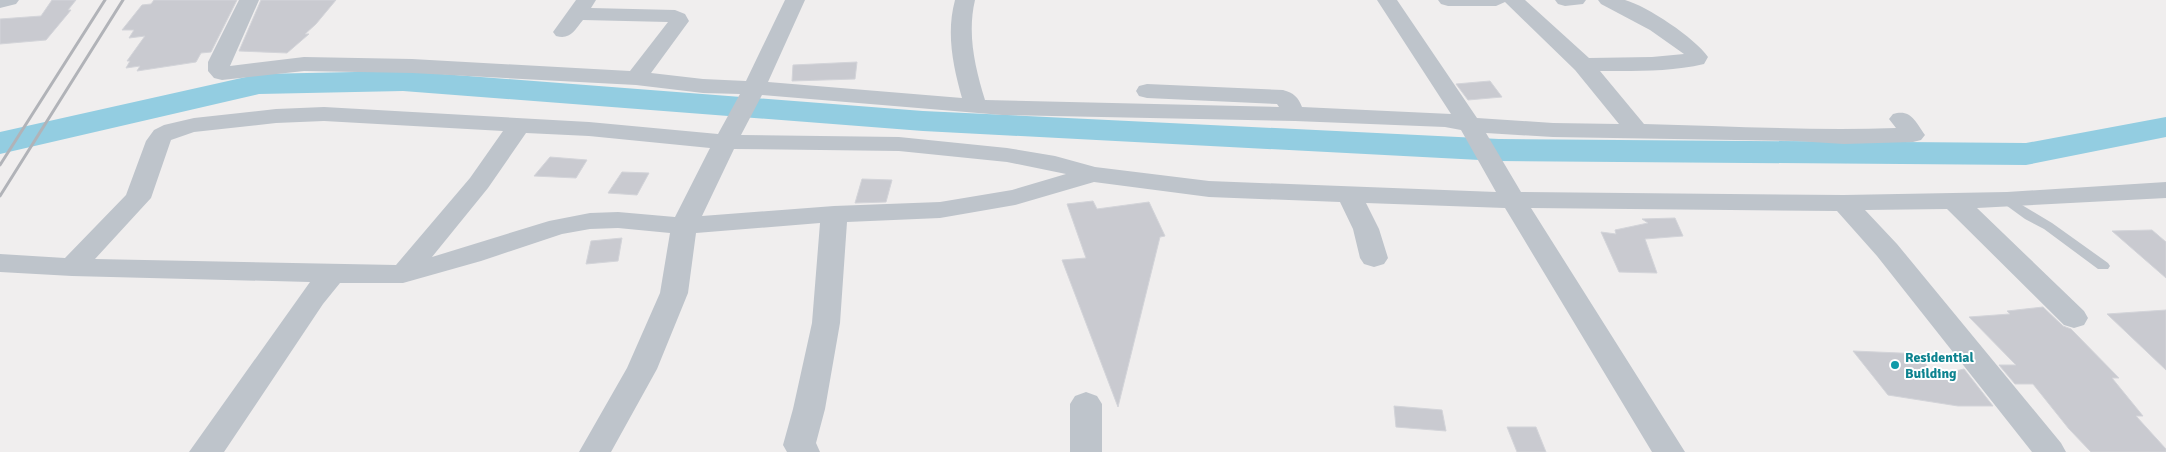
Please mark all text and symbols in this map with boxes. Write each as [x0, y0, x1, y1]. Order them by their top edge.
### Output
place label: Residential Building [1905, 349, 1975, 382]
marker: Residential Building [1889, 359, 1901, 371]

